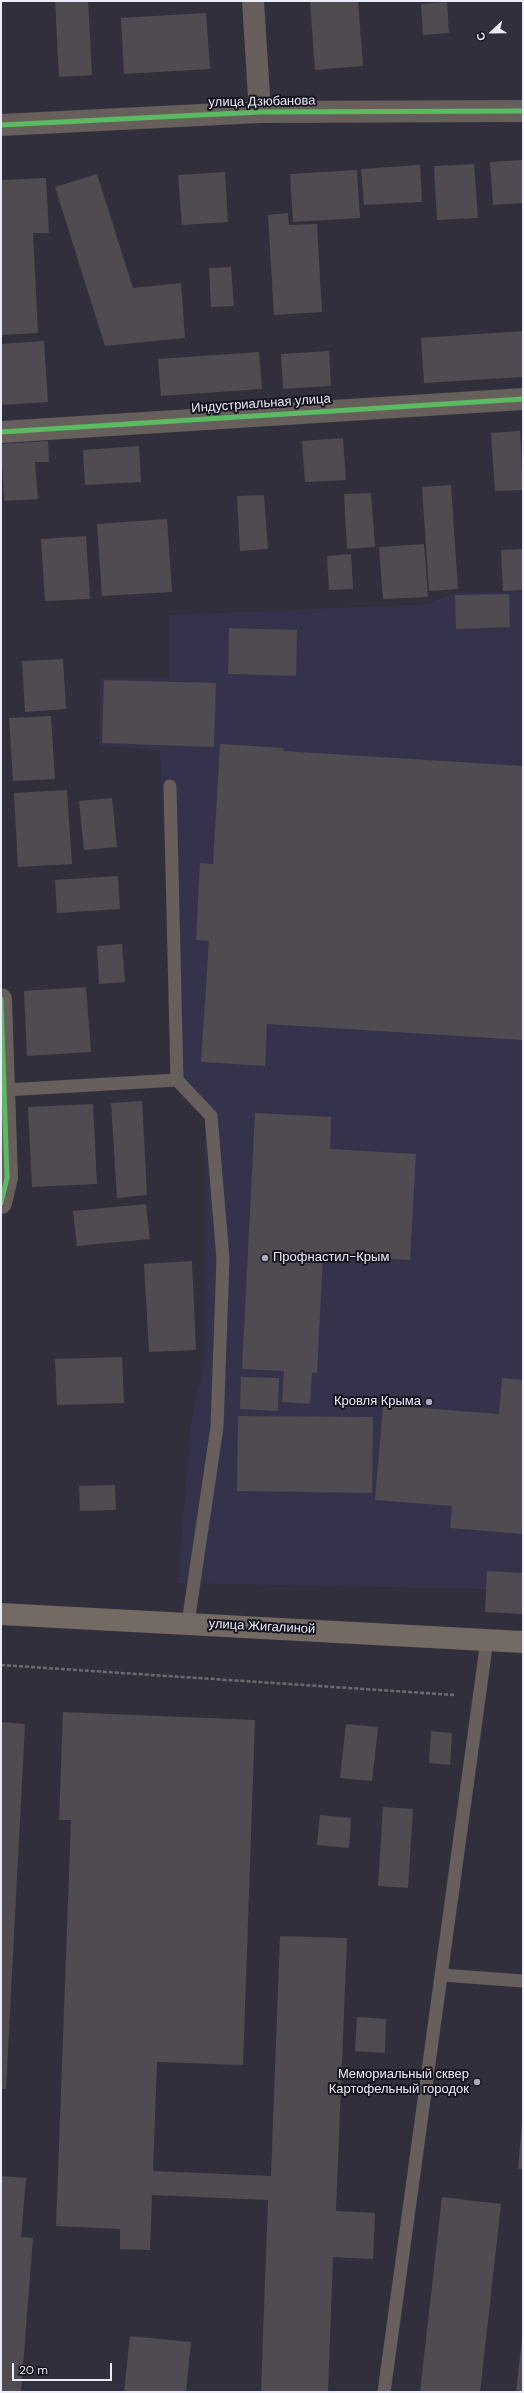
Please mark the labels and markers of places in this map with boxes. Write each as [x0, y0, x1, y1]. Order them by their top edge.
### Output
place label: Профнастил-Крым [273, 1250, 389, 1266]
marker: Профнастил-Крым [260, 1253, 270, 1263]
place label: Кровля Крыма [334, 1394, 421, 1410]
marker: Кровля Крыма [424, 1397, 434, 1407]
place label: Мемориальный сквер Картофельный городок [329, 2067, 469, 2098]
marker: Мемориальный сквер Картофельный городок [472, 2077, 482, 2087]

